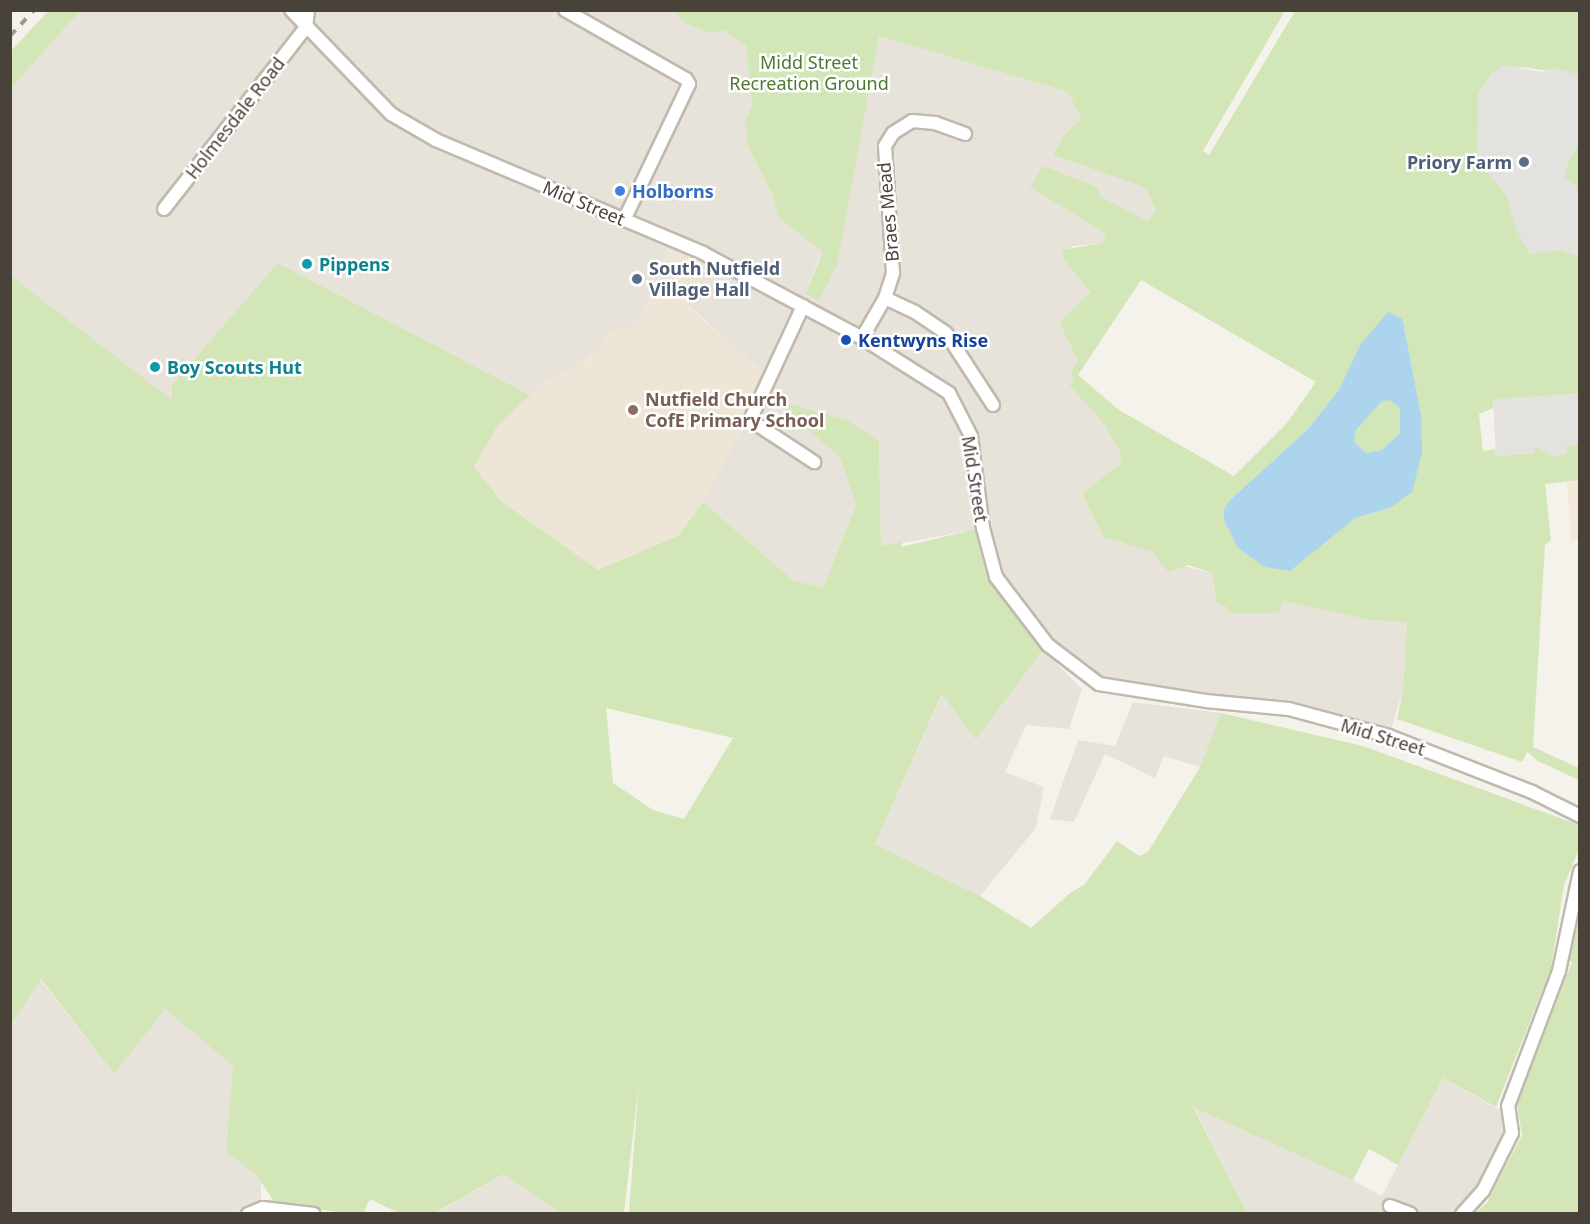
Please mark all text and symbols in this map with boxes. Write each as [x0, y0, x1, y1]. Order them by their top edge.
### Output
park label: Midd Street Recreation Ground [729, 52, 889, 94]
street label: Holmesdale Road [181, 53, 289, 183]
place label: Priory Farm [1407, 151, 1512, 173]
marker: Priory Farm [1517, 155, 1531, 169]
street label: Braes Mead [873, 161, 903, 263]
street label: Mid Street [540, 176, 628, 230]
place label: Holborns [632, 180, 714, 202]
marker: Holborns [613, 184, 627, 198]
place label: Pippens [319, 253, 390, 275]
marker: Pippens [300, 257, 314, 271]
place label: South Nutfield Village Hall [649, 258, 780, 300]
marker: South Nutfield Village Hall [630, 272, 644, 286]
place label: Kentwyns Rise [858, 329, 988, 351]
marker: Kentwyns Rise [839, 333, 853, 347]
place label: Boy Scouts Hut [167, 356, 302, 378]
marker: Boy Scouts Hut [148, 360, 162, 374]
place label: Nutfield Church CofE Primary School [645, 389, 824, 432]
marker: Nutfield Church CofE Primary School [626, 403, 640, 417]
street label: Mid Street [958, 434, 992, 524]
street label: Mid Street [1338, 714, 1428, 760]

